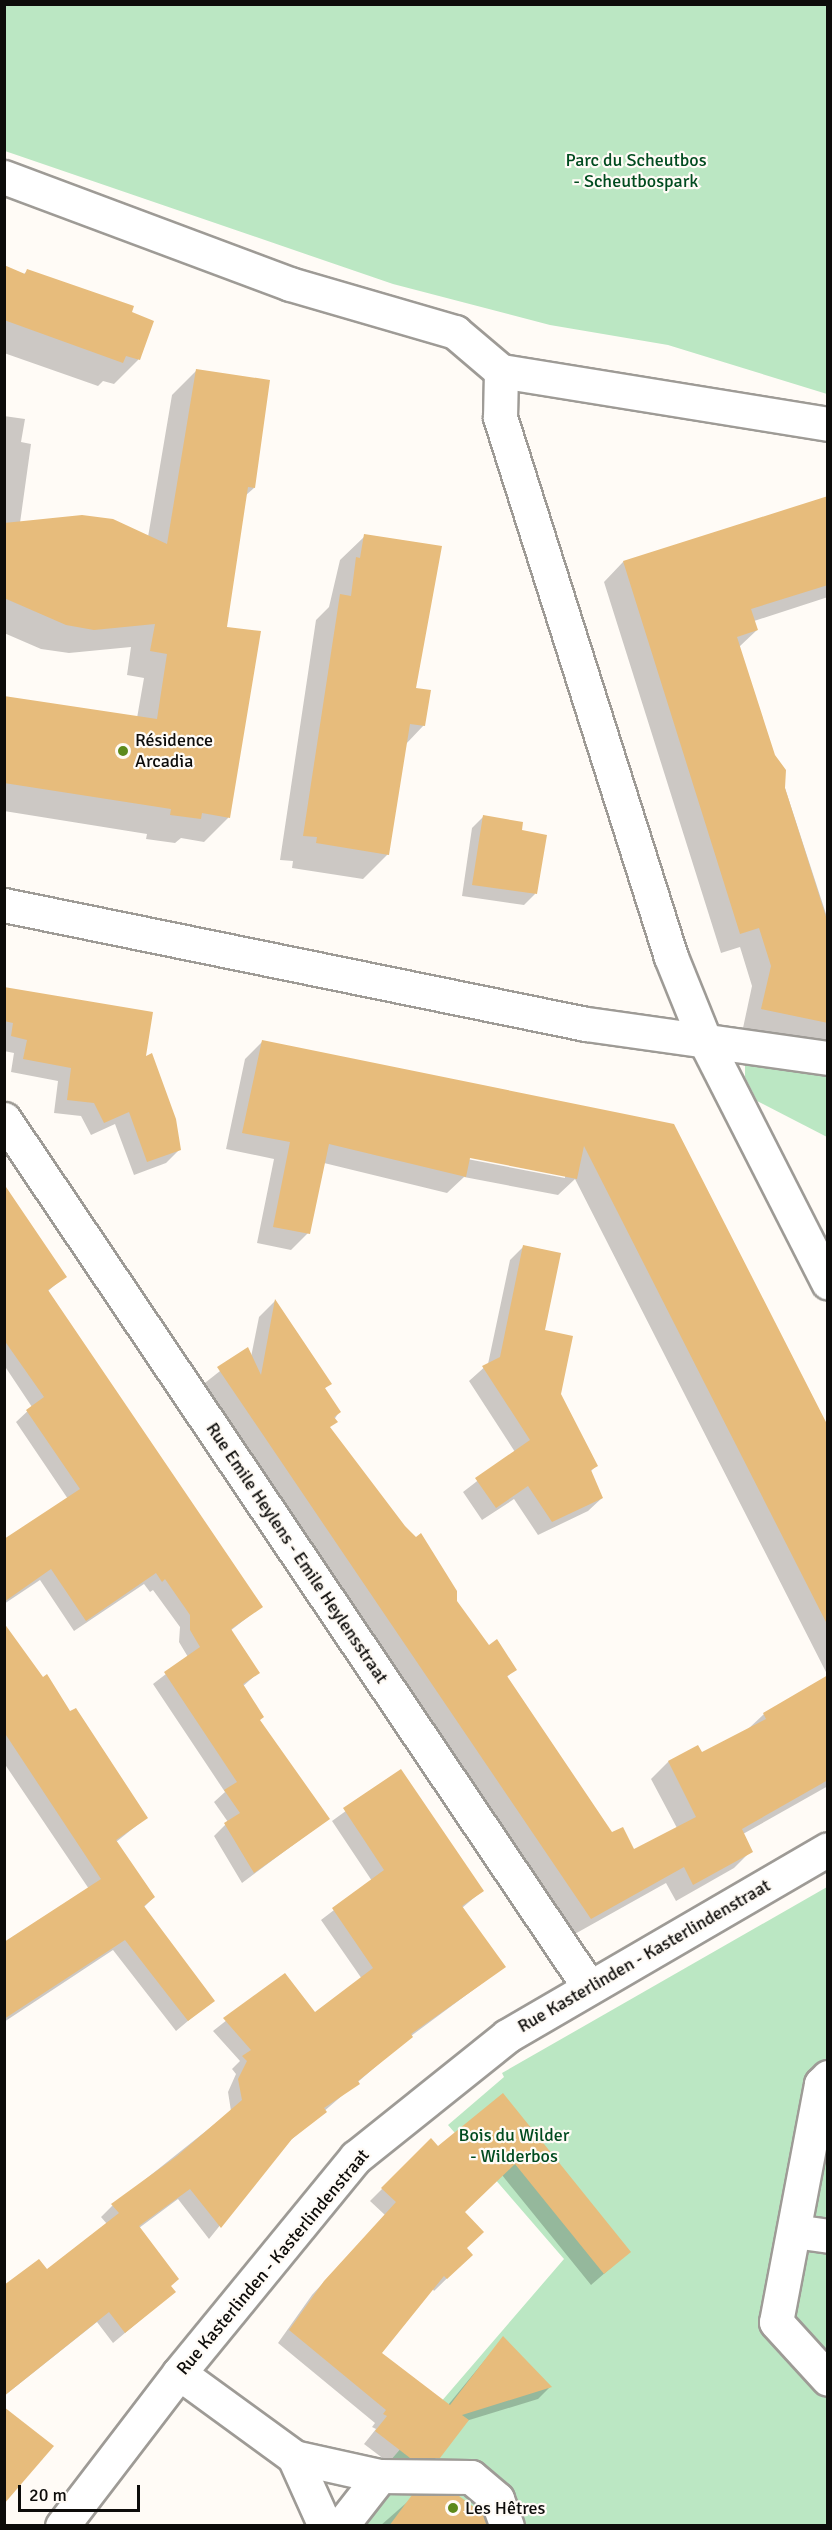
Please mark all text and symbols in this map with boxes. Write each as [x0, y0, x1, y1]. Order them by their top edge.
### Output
park label: Parc du Scheutbos - Scheutbospark [565, 150, 707, 192]
place label: Résidence Arcadia [135, 730, 213, 772]
marker: Résidence Arcadia [116, 744, 130, 758]
street label: Rue Emile Heylens - Emile Heylensstraat [201, 1419, 393, 1687]
street label: Rue Kasterlinden - Kasterlindenstraat [514, 1875, 774, 2037]
park label: Bois du Wilder - Wilderbos [459, 2125, 569, 2168]
street label: Rue Kasterlinden - Kasterlindenstraat [172, 2145, 374, 2379]
scale bar [21, 2473, 142, 2511]
text: 20 m [29, 2484, 67, 2506]
place label: Les Hêtres [465, 2497, 545, 2519]
marker: Les Hêtres [446, 2501, 460, 2515]

